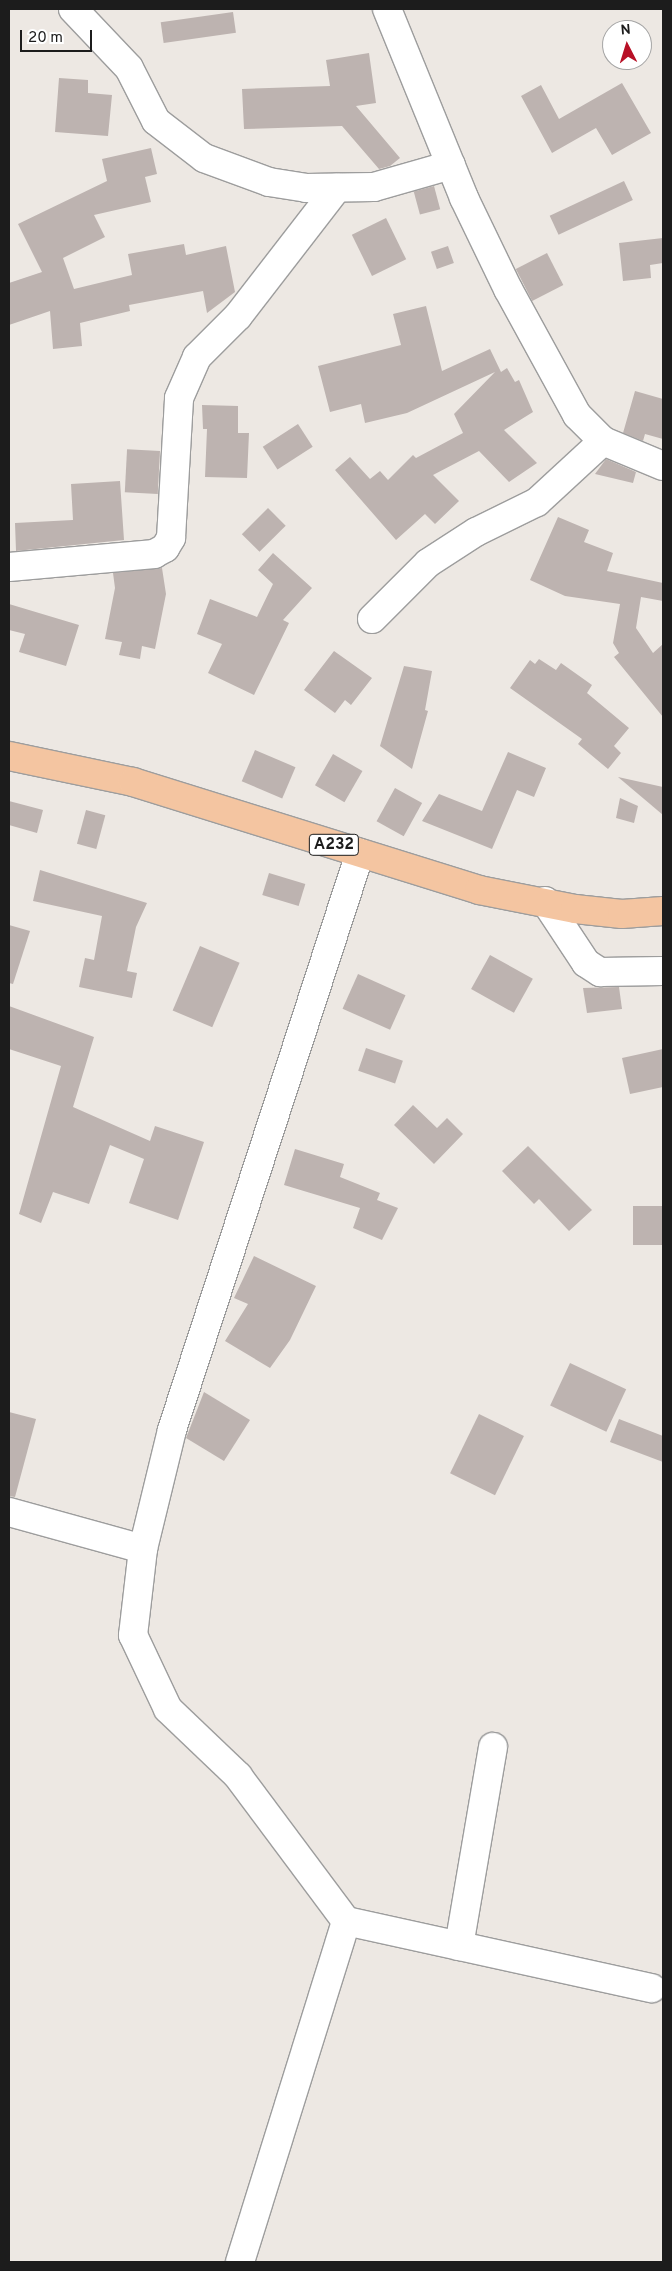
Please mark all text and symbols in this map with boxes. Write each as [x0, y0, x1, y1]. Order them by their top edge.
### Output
scale bar [22, 20, 95, 52]
north arrow [602, 20, 652, 70]
text: N [620, 22, 631, 39]
text: 20 m [28, 29, 63, 48]
road number: A232 [308, 832, 360, 858]

